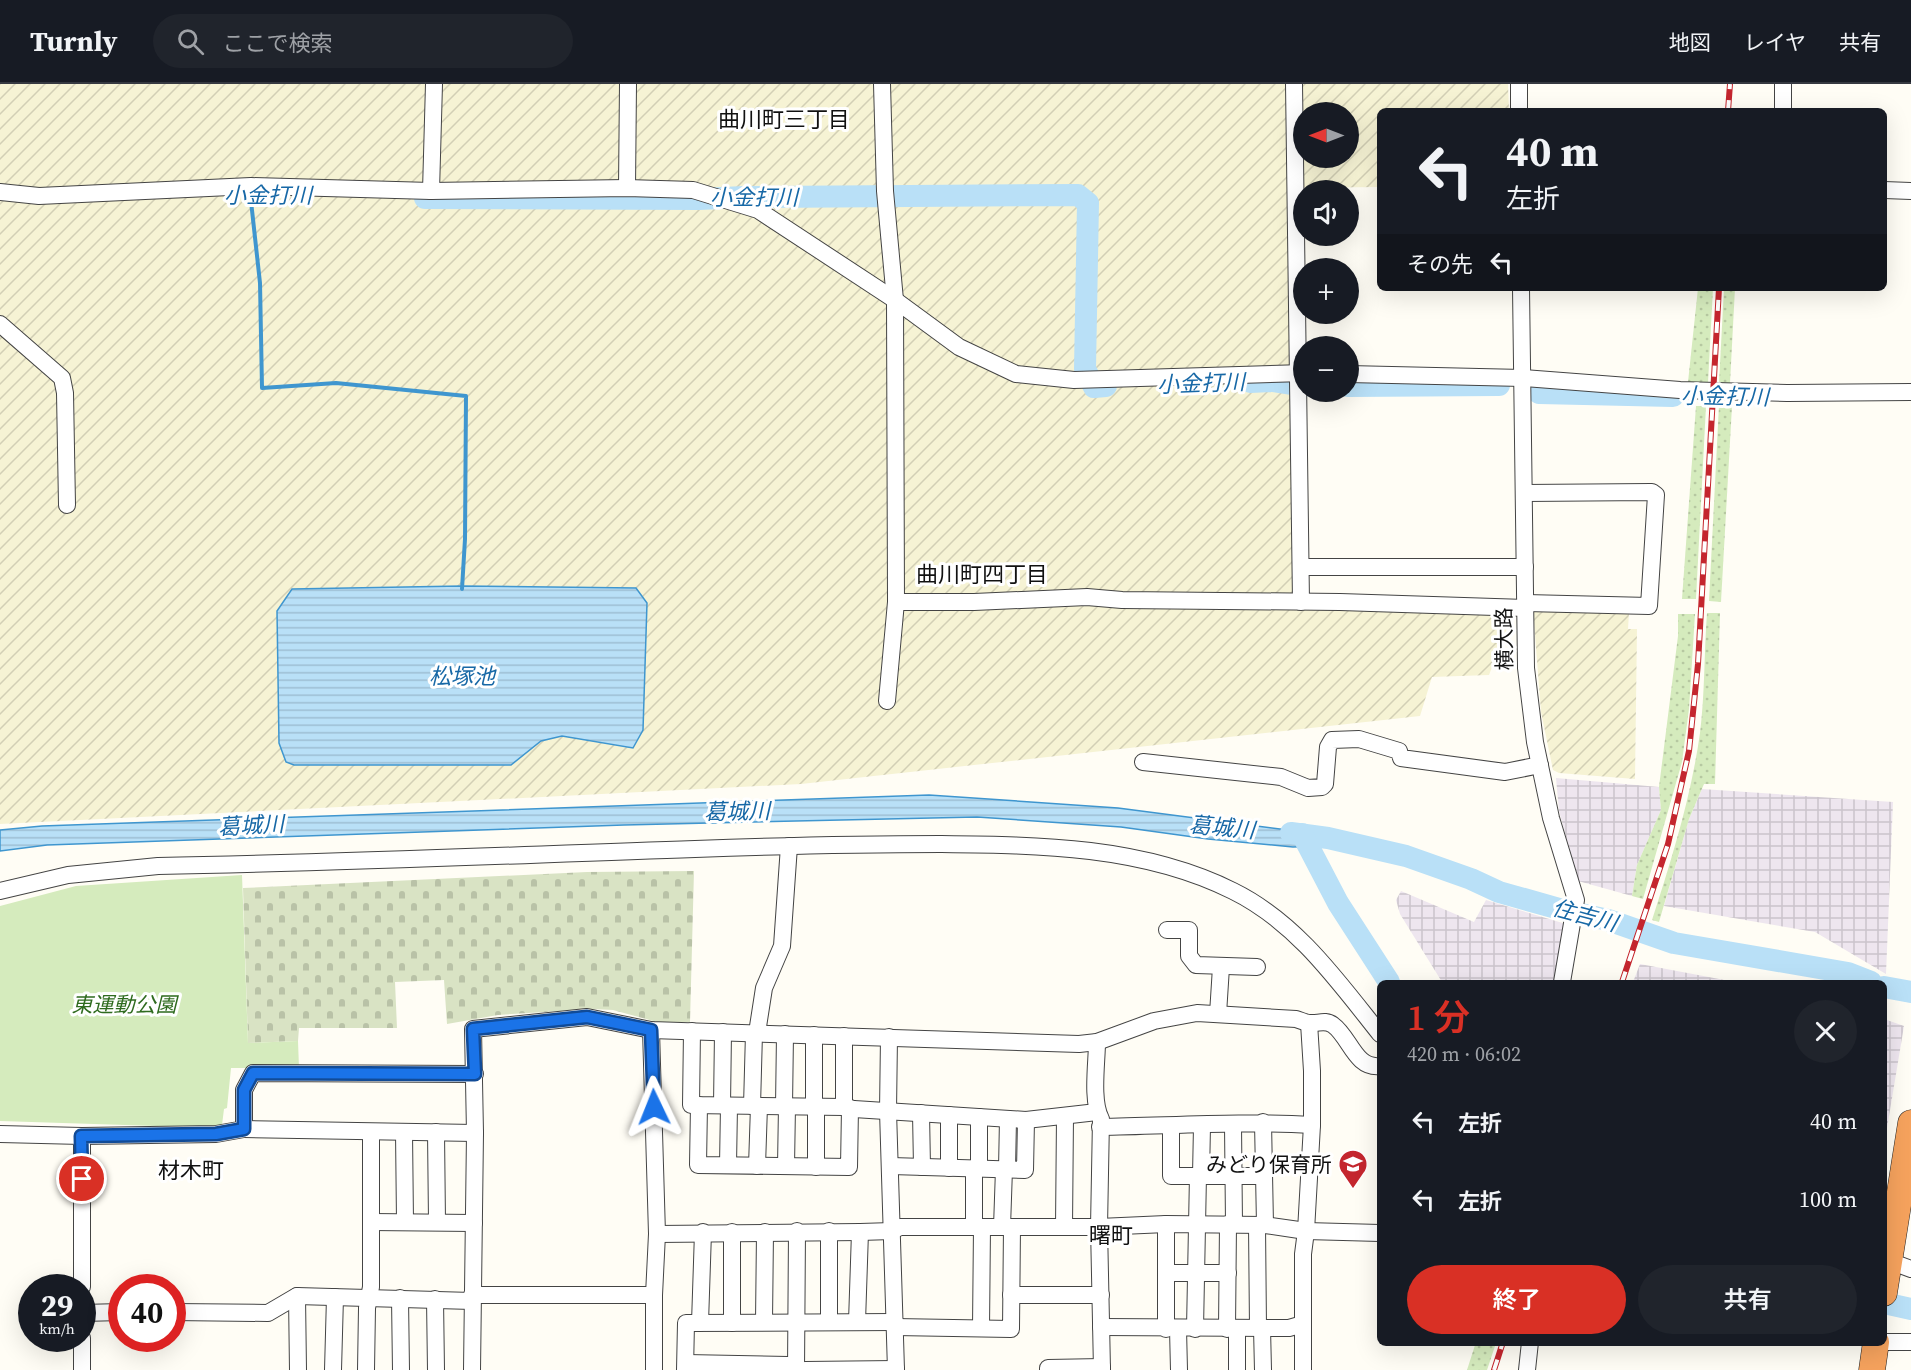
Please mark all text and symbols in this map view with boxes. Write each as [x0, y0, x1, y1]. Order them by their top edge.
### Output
search box [153, 14, 573, 68]
text: Turnly [30, 22, 117, 60]
icon: search [174, 25, 207, 58]
text: ここで検索 [222, 28, 332, 58]
text: 地図 [1669, 28, 1711, 57]
text: レイヤ [1744, 28, 1806, 57]
text: 共有 [1839, 28, 1881, 57]
north arrow [1293, 102, 1359, 168]
map controls [1293, 102, 1359, 402]
district label: 曲川町三丁目 [718, 104, 850, 134]
text: 40 m [1506, 122, 1599, 180]
icon: left [1407, 132, 1485, 210]
water label: 小金打川 [224, 180, 314, 210]
button: sound [1293, 180, 1359, 246]
text: 左折 [1506, 180, 1560, 217]
water label: 小金打川 [710, 182, 800, 212]
icon: left [1485, 246, 1518, 279]
text: その先 [1407, 249, 1473, 279]
button: + [1293, 258, 1359, 324]
button: − [1293, 336, 1359, 402]
water label: 小金打川 [1156, 366, 1247, 400]
water label: 小金打川 [1681, 380, 1771, 412]
district label: 曲川町四丁目 [916, 559, 1048, 589]
street label: 横大路 [1489, 607, 1519, 671]
water label: 松塚池 [429, 661, 497, 691]
water label: 葛城川 [704, 795, 772, 827]
water label: 葛城川 [217, 808, 287, 842]
water label: 葛城川 [1188, 809, 1258, 845]
water label: 住吉川 [1549, 892, 1623, 939]
park label: 東運動公園 [72, 990, 179, 1019]
text: 1 分 [1407, 993, 1470, 1042]
button: close [1794, 1000, 1857, 1063]
text: 420 m · 06:02 [1407, 1040, 1521, 1068]
position arrow [622, 1075, 686, 1139]
icon: left [1407, 1105, 1440, 1138]
text: 40 m [1810, 1106, 1857, 1136]
text: 左折 [1458, 1108, 1502, 1138]
school or university icon: みどり保育所 [1337, 1148, 1369, 1190]
place label: みどり保育所 [1206, 1150, 1332, 1179]
pin [56, 1153, 107, 1204]
district label: 材木町 [158, 1155, 224, 1185]
icon: arrive [65, 1162, 98, 1195]
icon: left [1407, 1183, 1440, 1216]
text: 100 m [1799, 1184, 1857, 1214]
text: 左折 [1458, 1186, 1502, 1216]
district label: 曙町 [1089, 1220, 1133, 1250]
button: 終了 [1407, 1265, 1626, 1334]
button: 共有 [1638, 1265, 1857, 1334]
speed limit sign: 40 [108, 1274, 186, 1352]
text: 29 [41, 1285, 73, 1326]
text: km/h [39, 1318, 75, 1339]

